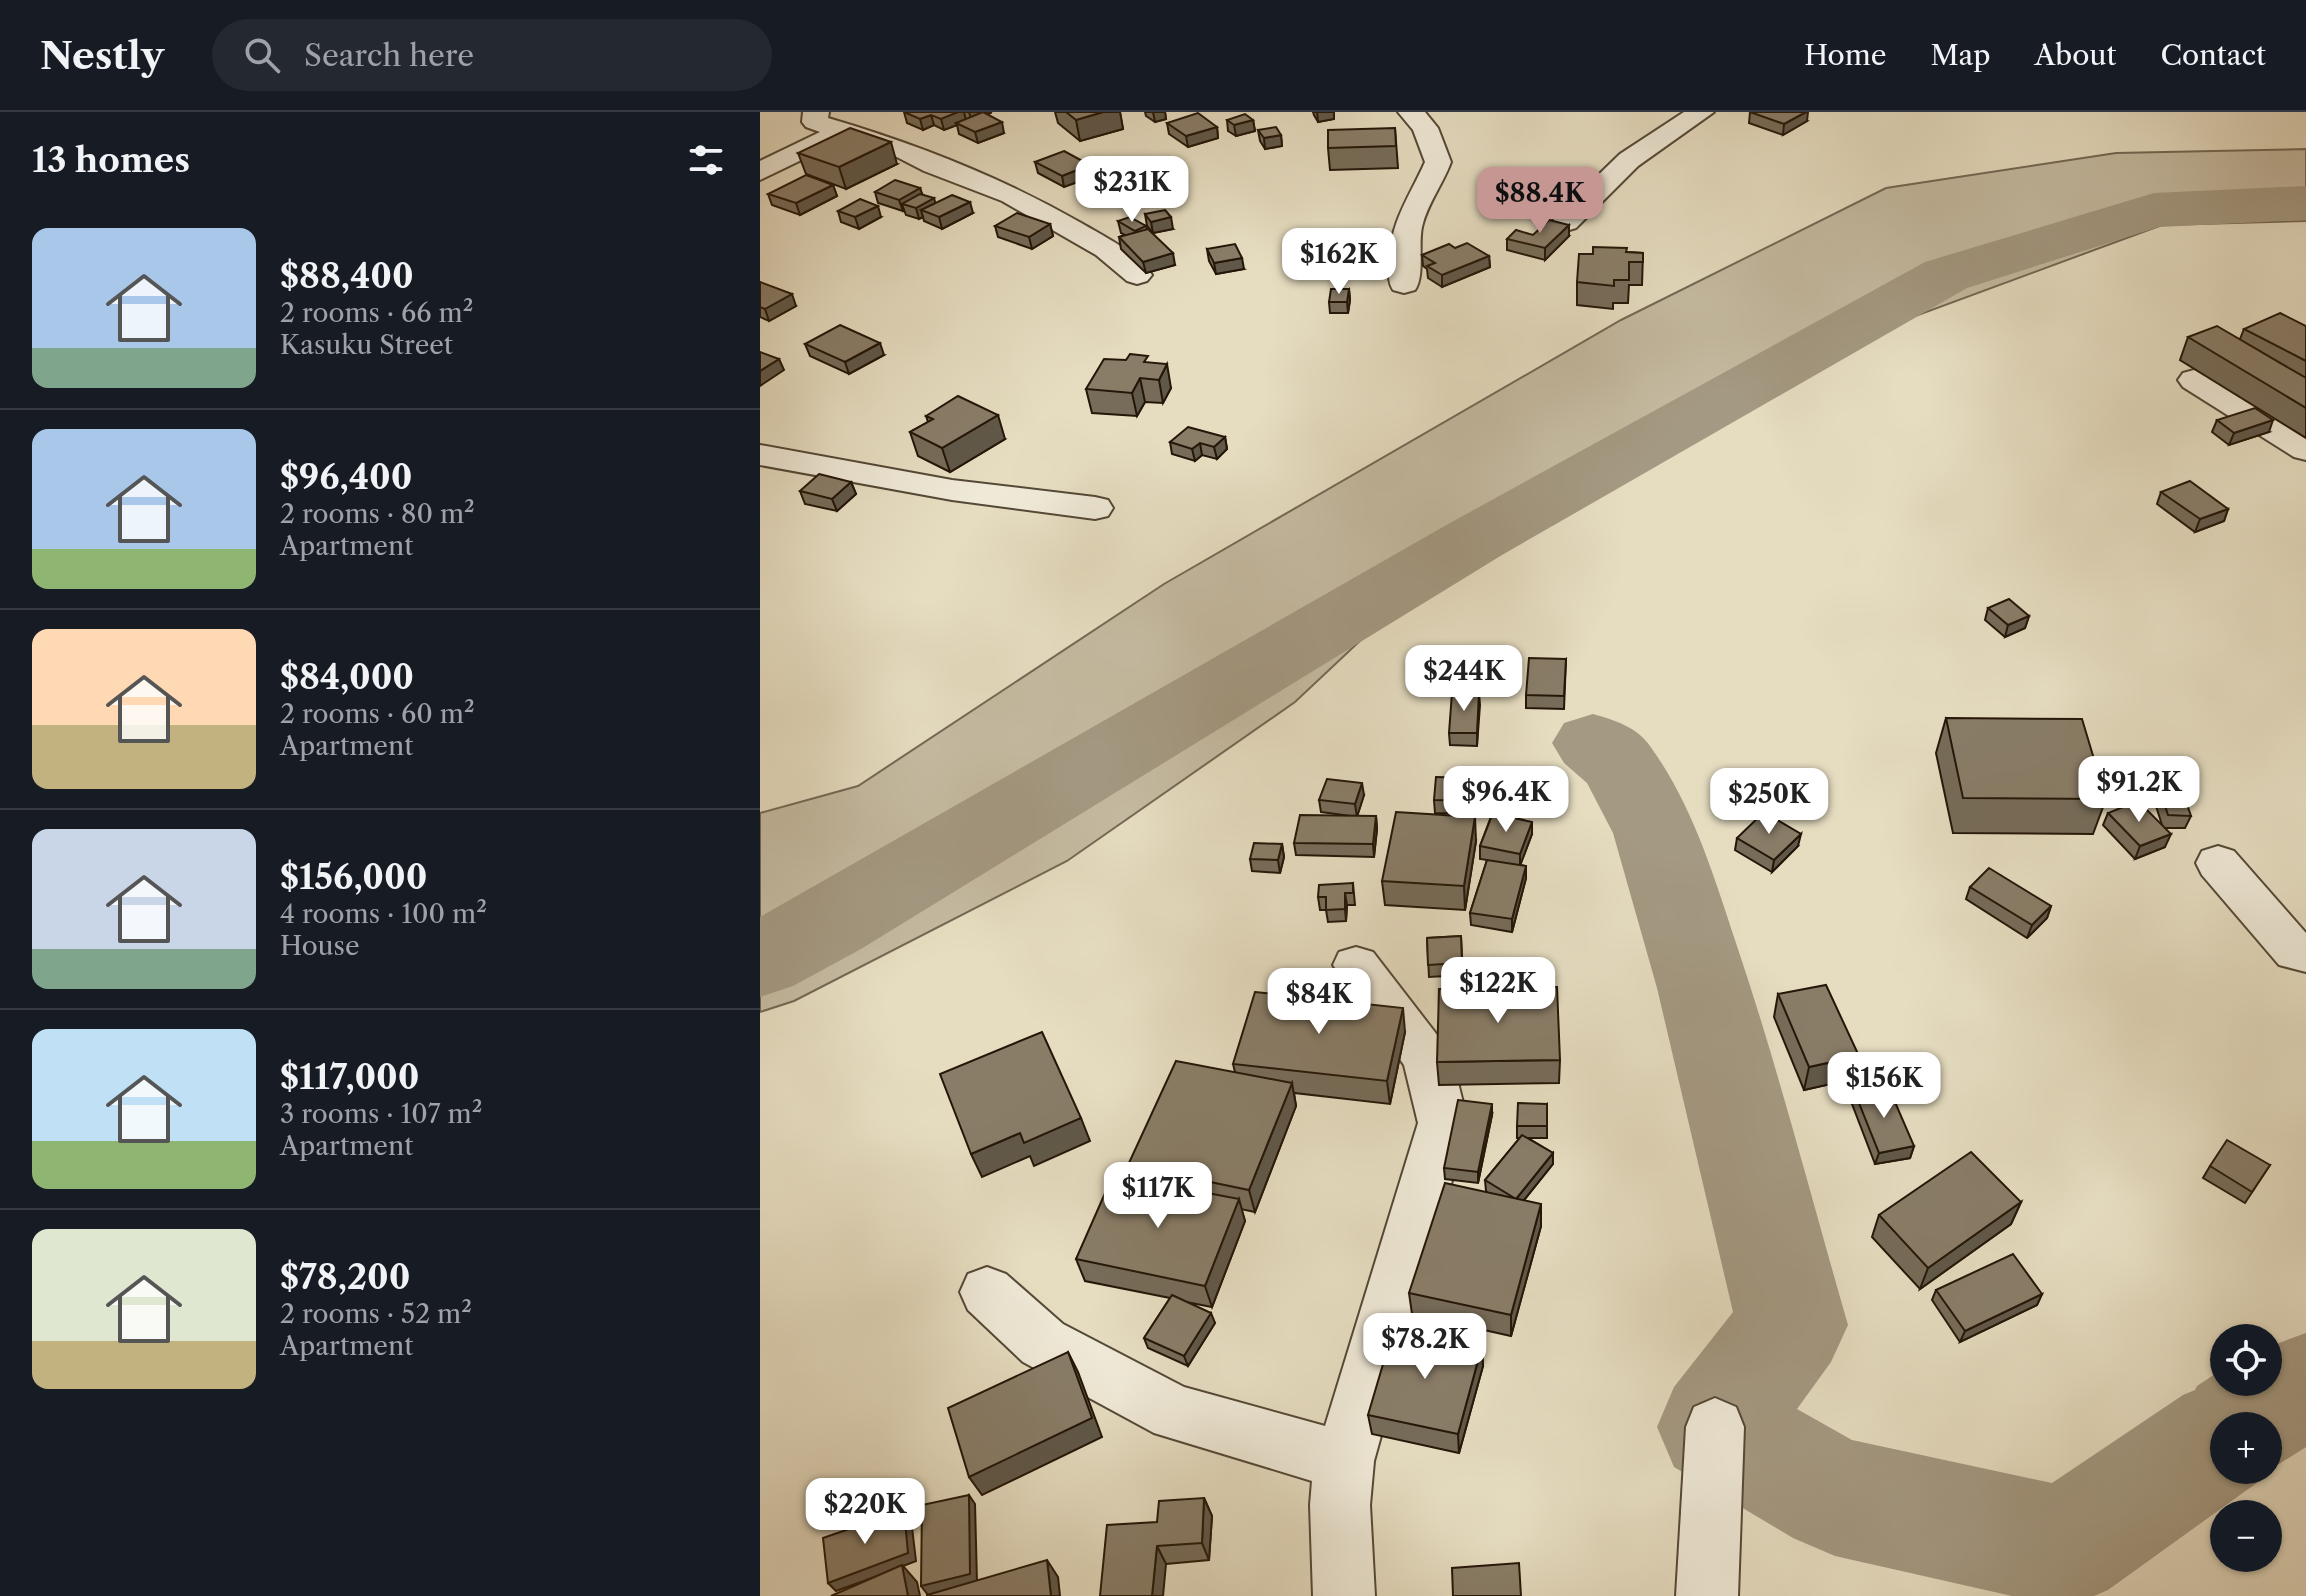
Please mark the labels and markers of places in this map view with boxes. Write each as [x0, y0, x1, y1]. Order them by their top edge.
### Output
pin: $231K [1076, 156, 1188, 224]
pin: $88.4K [1475, 167, 1605, 235]
pin: $162K [1283, 228, 1395, 296]
pin: $244K [1408, 645, 1520, 713]
pin: $91.2K [2074, 756, 2204, 824]
pin: $96.4K [1441, 766, 1571, 834]
pin: $250K [1713, 768, 1825, 836]
pin: $122K [1442, 957, 1554, 1025]
pin: $84K [1272, 968, 1366, 1036]
pin: $156K [1828, 1052, 1940, 1120]
pin: $117K [1102, 1162, 1214, 1230]
pin: $78.2K [1360, 1313, 1490, 1381]
pin: $220K [809, 1478, 921, 1546]

